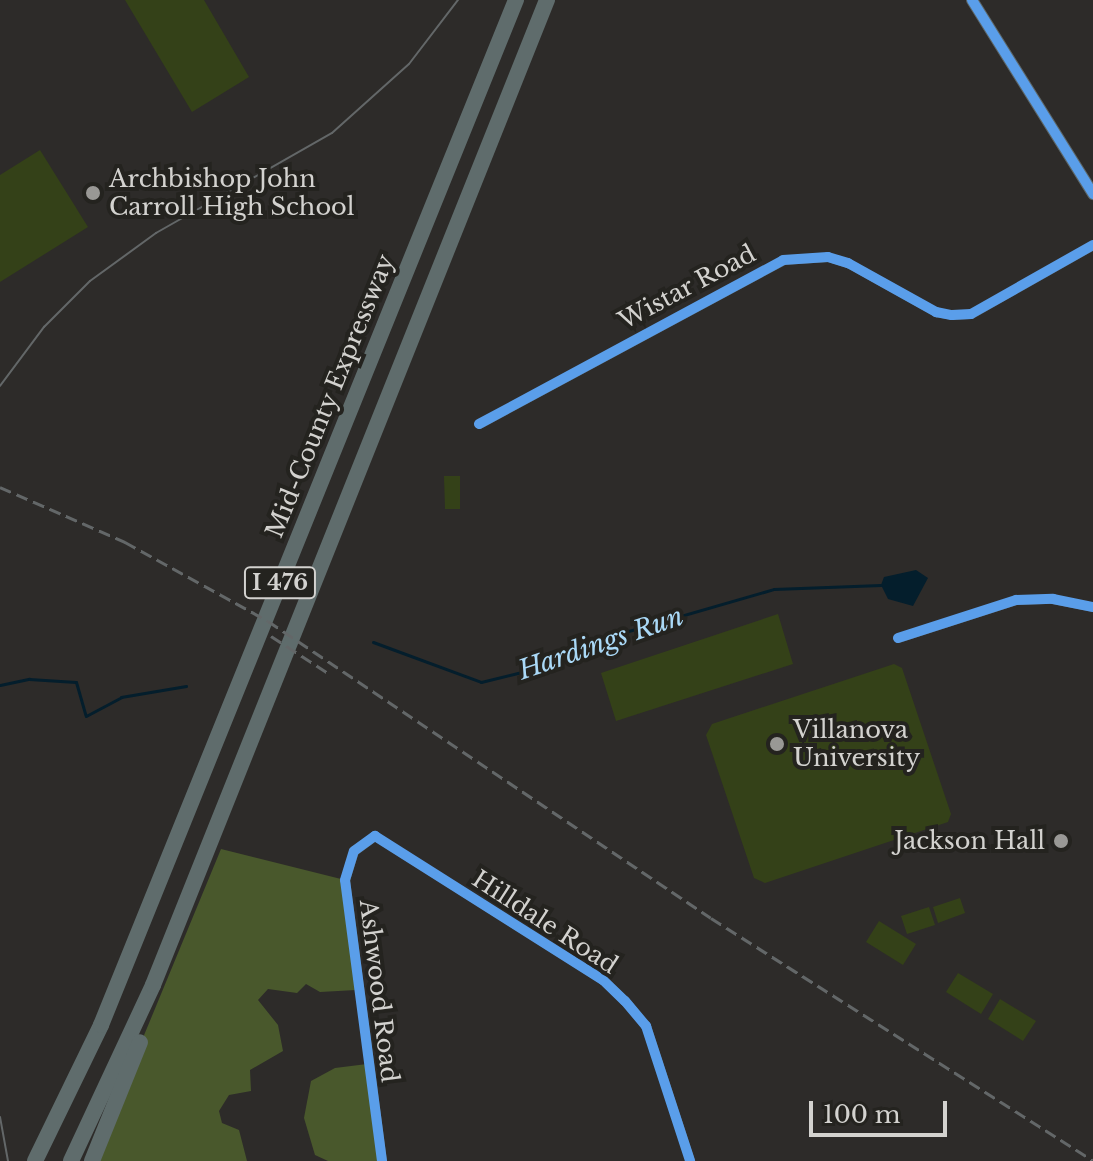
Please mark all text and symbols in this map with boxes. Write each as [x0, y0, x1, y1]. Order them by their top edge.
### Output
place label: Archbishop John Carroll High School [109, 165, 355, 221]
marker: Archbishop John Carroll High School [84, 184, 102, 202]
street label: Wistar Road [613, 239, 761, 335]
street label: Mid-County Expressway [260, 250, 400, 542]
road number: I 476 [242, 565, 318, 601]
water label: Hardings Run [514, 601, 688, 687]
place label: Villanova University [793, 716, 920, 772]
marker: Villanova University [768, 735, 786, 753]
place label: Jackson Hall [894, 827, 1045, 855]
marker: Jackson Hall [1052, 832, 1070, 850]
street label: Hilldale Road [467, 864, 623, 980]
street label: Ashwood Road [354, 898, 404, 1084]
scale bar [813, 1085, 951, 1135]
text: 100 m [823, 1100, 901, 1129]

